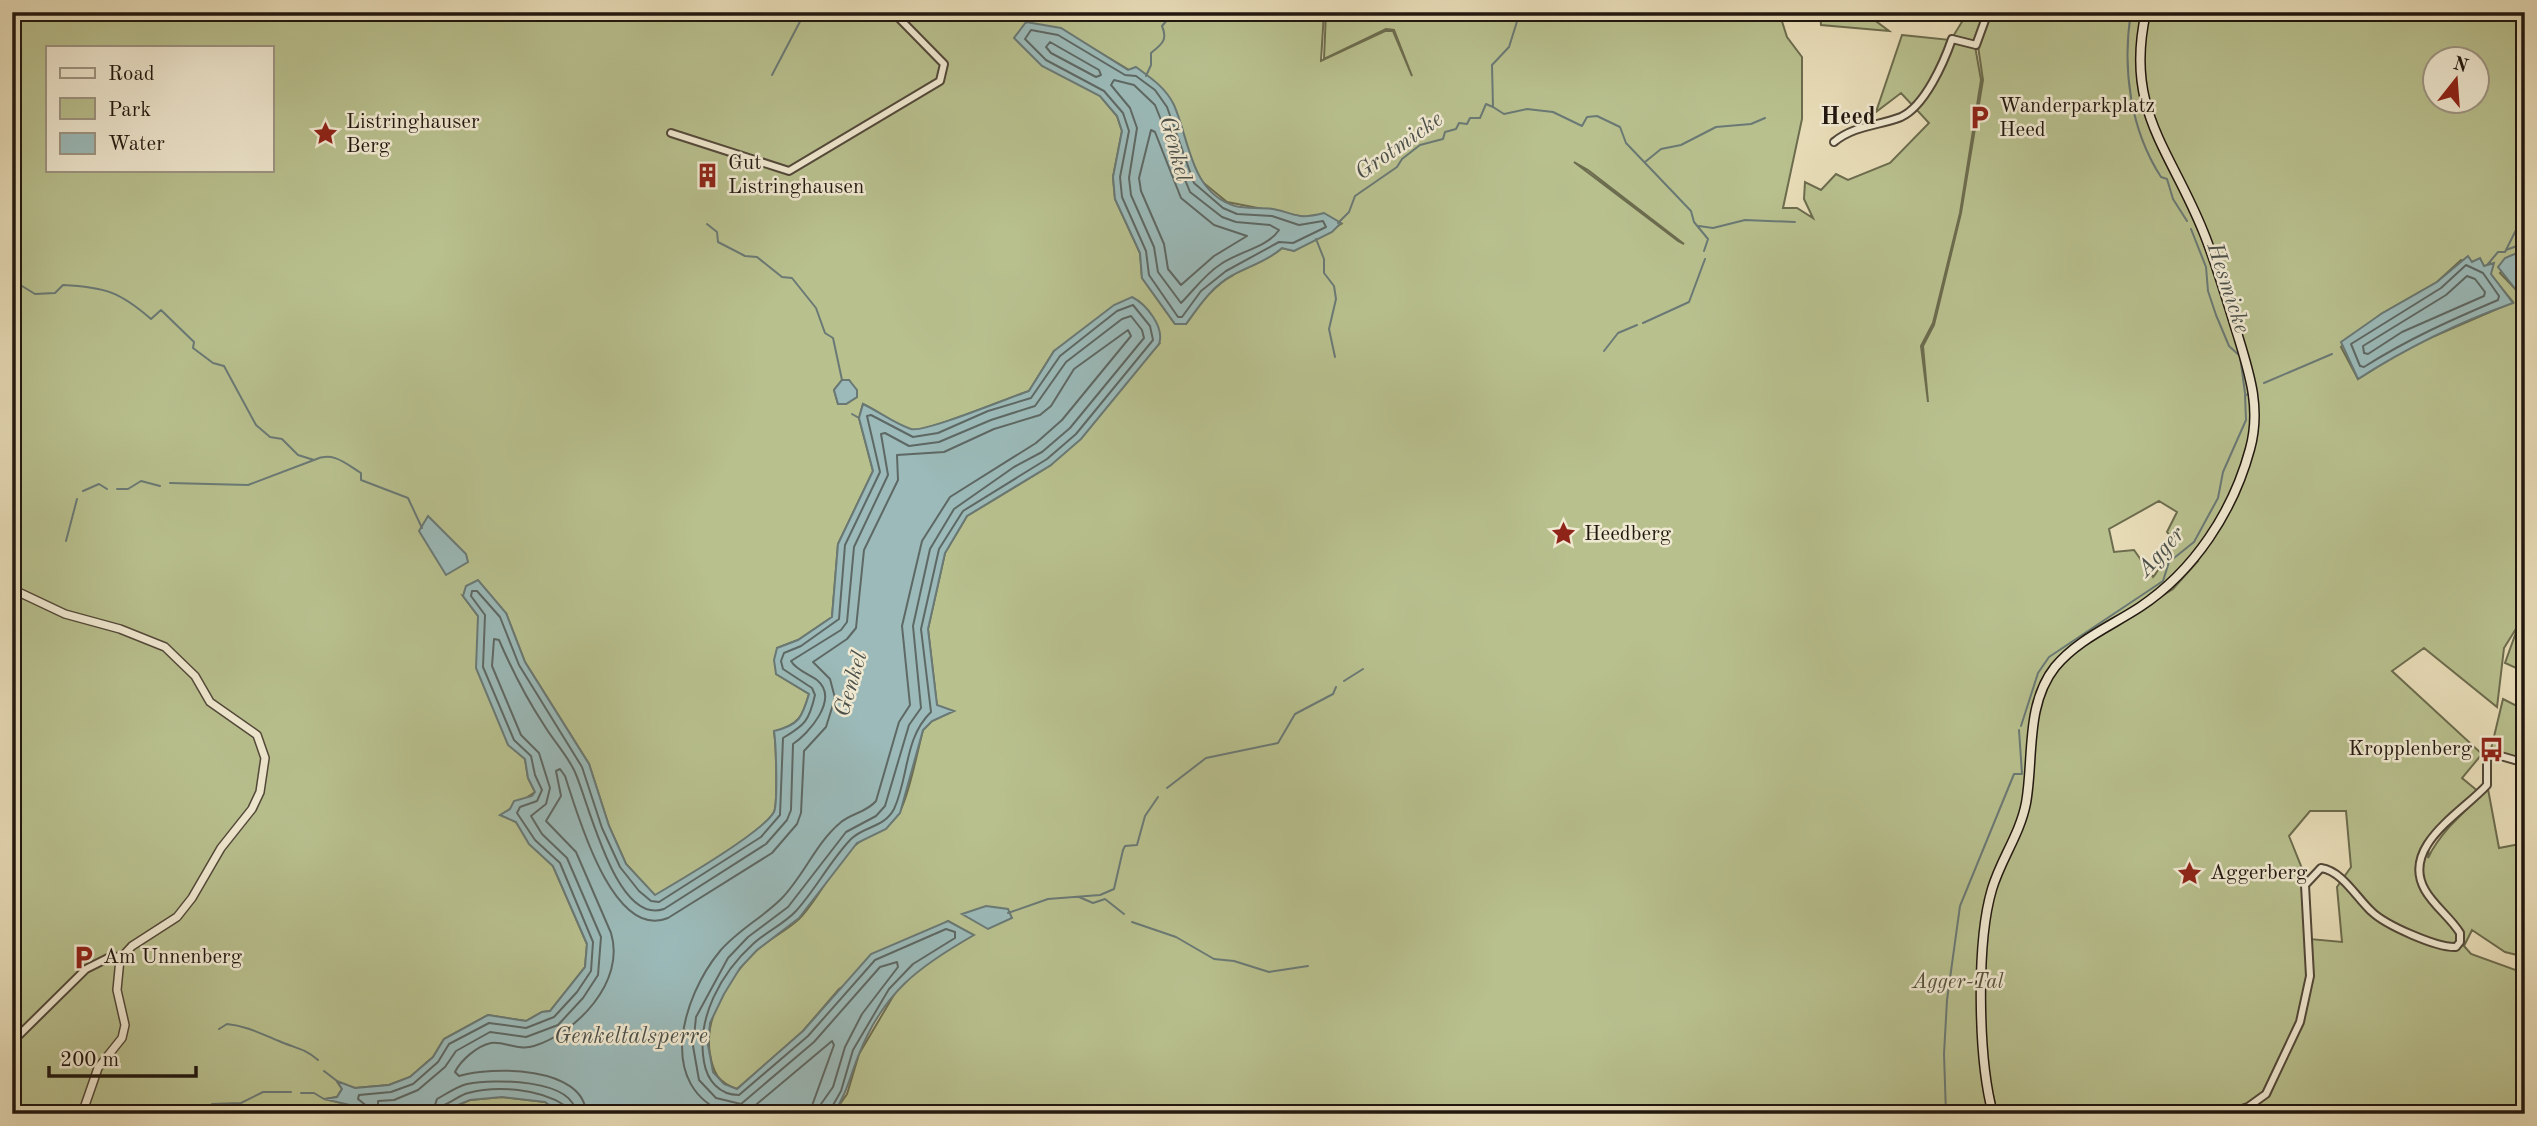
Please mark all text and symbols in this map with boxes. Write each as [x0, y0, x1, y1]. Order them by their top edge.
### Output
legend [46, 46, 273, 172]
north arrow [2422, 46, 2492, 116]
text: N [2451, 55, 2470, 77]
text: Road [108, 64, 155, 85]
place label: Wanderparkplatz Heed [1999, 96, 2155, 141]
text: Park [108, 100, 151, 121]
parking icon: Wanderparkplatz Heed [1965, 104, 1993, 132]
district label: Heed [1820, 106, 1876, 130]
water label: Grotmicke [1351, 107, 1447, 185]
place label: Listringhauser Berg [346, 112, 480, 157]
water label: Genkel [1155, 114, 1195, 185]
place icon: Listringhauser Berg [312, 120, 340, 148]
text: Water [108, 134, 165, 155]
place label: Gut Listringhausen [728, 153, 864, 198]
building icon: Gut Listringhausen [694, 161, 722, 189]
water label: Hesmicke [2202, 239, 2253, 336]
place icon: Heedberg [1550, 520, 1578, 548]
water label: Agger [2132, 522, 2190, 583]
place label: Heedberg [1584, 524, 1672, 545]
water label: Genkel [830, 648, 872, 719]
bus stop icon: Kropplenberg [2478, 735, 2506, 763]
place label: Kropplenberg [2348, 739, 2473, 760]
place icon: Aggerberg [2176, 859, 2204, 887]
place label: Aggerberg [2210, 863, 2308, 884]
parking icon: Am Unnenberg [69, 943, 97, 971]
place label: Am Unnenberg [103, 947, 243, 968]
park label: Agger-Tal [1911, 972, 2004, 993]
water label: Genkeltalsperre [554, 1025, 708, 1049]
scale bar [49, 1035, 196, 1079]
text: 200 m [60, 1050, 119, 1071]

